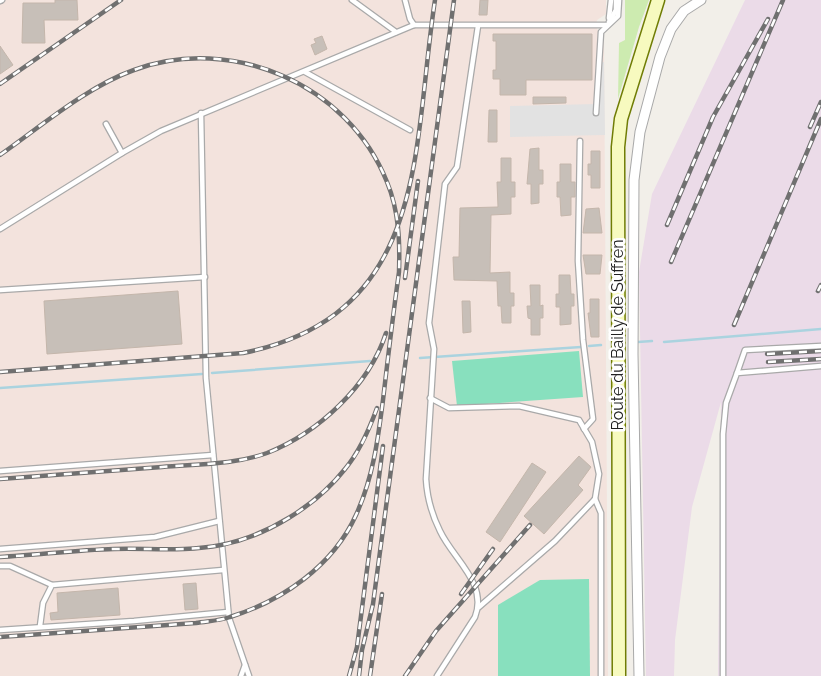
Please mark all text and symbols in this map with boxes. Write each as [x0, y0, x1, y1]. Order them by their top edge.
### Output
street label: Route du Bailly de Suffren [608, 239, 627, 431]

